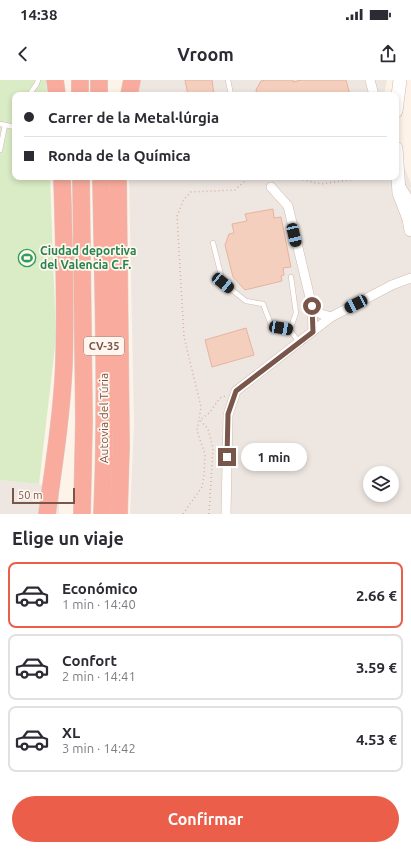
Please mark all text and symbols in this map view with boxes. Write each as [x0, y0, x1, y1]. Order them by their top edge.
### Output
text: 14:38 [20, 6, 58, 23]
icon: back [12, 43, 34, 65]
icon: share [377, 43, 399, 65]
text: Vroom [177, 44, 234, 64]
text: Carrer de la Metal·lúrgia [48, 109, 219, 126]
text: Ronda de la Química [48, 147, 191, 164]
car [285, 222, 303, 248]
place label: Ciudad deportiva del Valencia C.F. [40, 244, 136, 271]
sports icon: Ciudad deportiva del Valencia C.F. [17, 248, 37, 268]
car [210, 271, 236, 295]
car [343, 293, 369, 315]
route start [303, 297, 321, 315]
car [268, 320, 294, 336]
road number: CV-35 [84, 337, 124, 355]
street label: Autovia del Túria [97, 373, 110, 463]
callout: 1 min [241, 443, 307, 471]
route end [218, 448, 236, 466]
text: 1 min [258, 450, 290, 464]
map controls [363, 466, 399, 502]
button: layers [363, 466, 399, 502]
scale bar [12, 486, 75, 505]
text: 50 m [18, 489, 42, 501]
text: Elige un viaje [12, 528, 124, 548]
icon: car [14, 577, 50, 613]
text: Económico [62, 580, 138, 597]
text: 2.66 € [356, 587, 397, 604]
text: 1 min · 14:40 [62, 597, 136, 611]
icon: car [14, 649, 50, 685]
text: Confort [62, 652, 117, 669]
text: 3.59 € [356, 659, 397, 676]
text: 2 min · 14:41 [62, 669, 136, 683]
icon: car [14, 721, 50, 757]
text: XL [62, 724, 80, 741]
text: 4.53 € [356, 731, 397, 748]
text: 3 min · 14:42 [62, 741, 136, 755]
button: Confirmar [12, 796, 399, 842]

